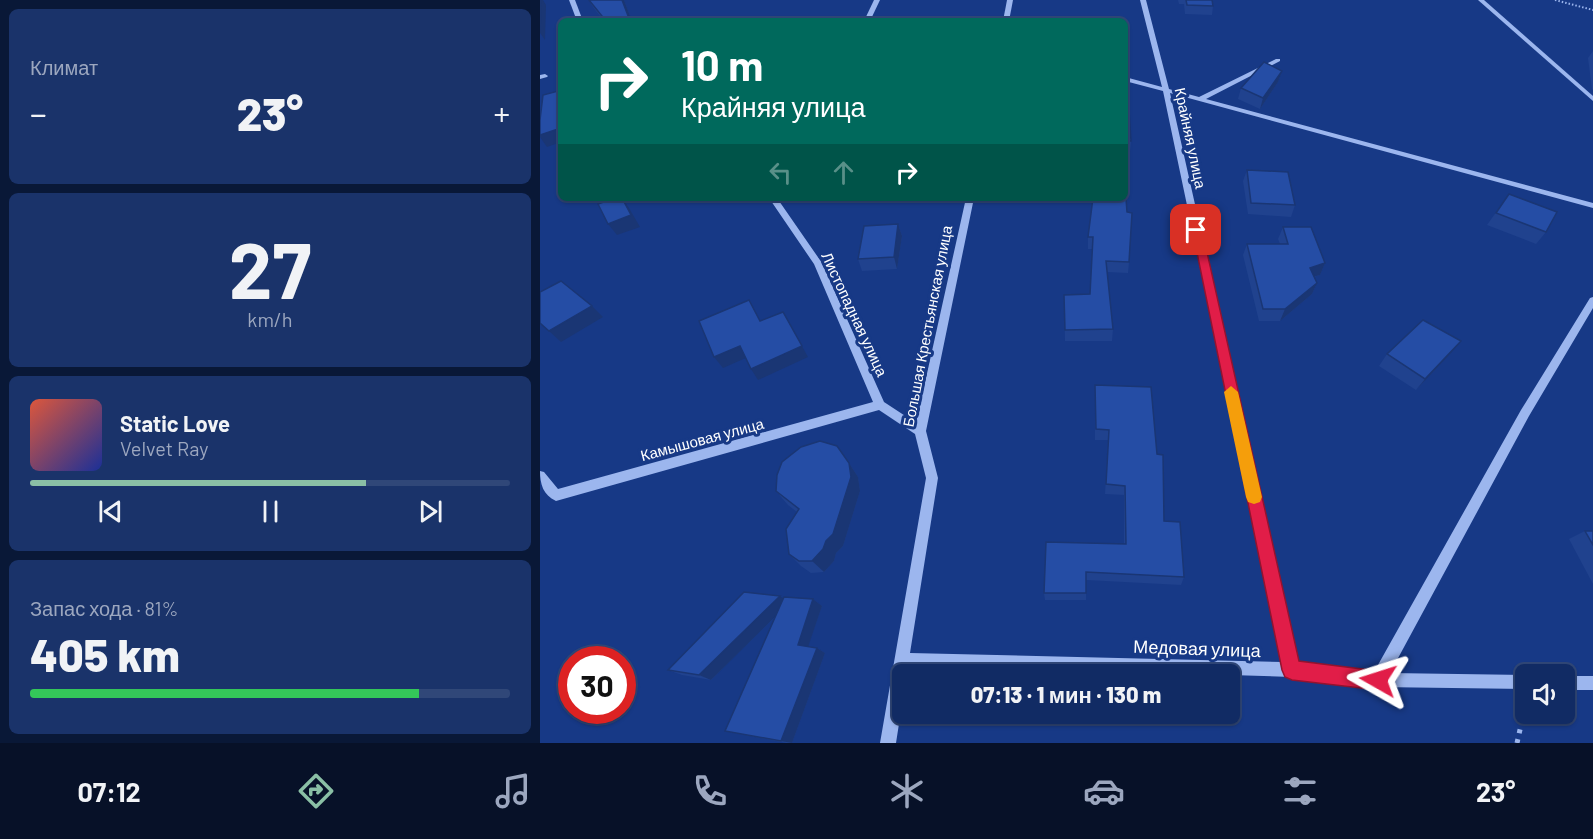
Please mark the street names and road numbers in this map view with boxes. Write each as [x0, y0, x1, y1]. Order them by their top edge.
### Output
street label: Крайняя улица [1172, 86, 1211, 191]
street label: Большая Крестьянская улица [899, 223, 956, 428]
street label: Листопадная улица [818, 249, 892, 380]
street label: Камышовая улица [638, 414, 766, 464]
street label: Медовая улица [1133, 635, 1262, 661]

